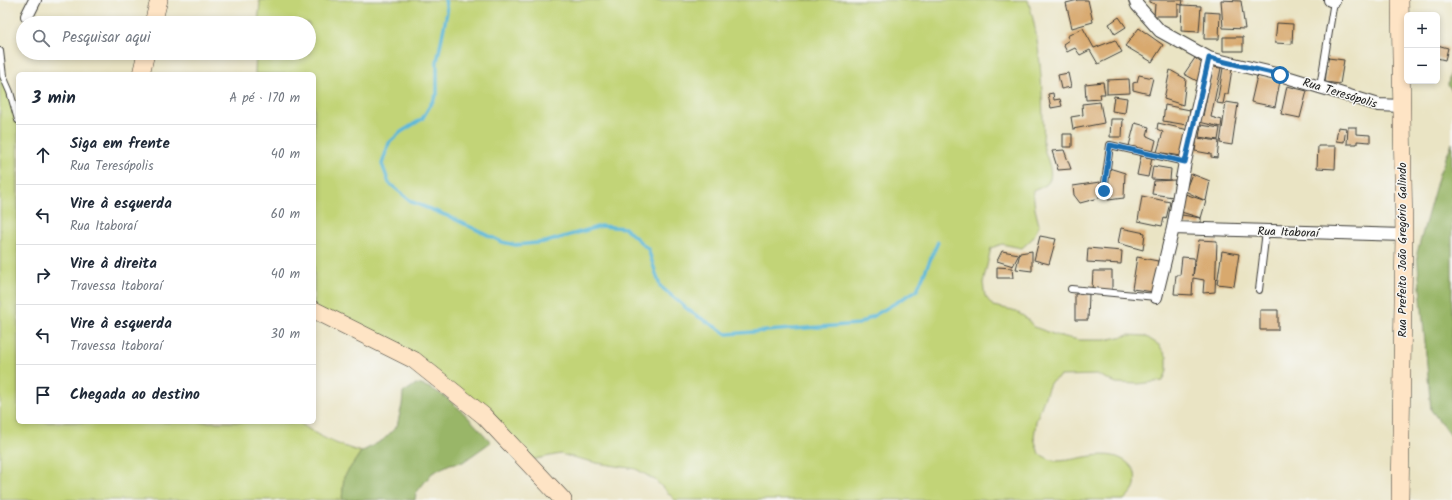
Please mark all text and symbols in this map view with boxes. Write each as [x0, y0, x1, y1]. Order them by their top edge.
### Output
map controls [1404, 12, 1440, 84]
button: + [1404, 12, 1440, 48]
search box [16, 16, 316, 60]
text: Pesquisar aqui [62, 26, 151, 50]
icon: search [30, 27, 52, 49]
button: − [1404, 48, 1440, 84]
route start [1271, 66, 1289, 84]
street label: Rua Teresópolis [1300, 73, 1379, 114]
text: 3 min [32, 85, 76, 112]
text: A pé · 170 m [229, 88, 300, 109]
text: Siga em frente [70, 132, 170, 156]
icon: ahead [32, 144, 54, 166]
text: 40 m [271, 144, 300, 165]
text: Rua Teresópolis [70, 156, 153, 177]
street label: Rua Prefeito João Gregório Galindo [1393, 162, 1412, 338]
route end [1095, 182, 1113, 200]
text: Vire à esquerda [70, 192, 172, 216]
icon: left [32, 204, 54, 226]
text: 60 m [271, 204, 300, 225]
text: Rua Itaboraí [70, 216, 137, 237]
street label: Rua Itaboraí [1257, 222, 1321, 243]
text: Vire à direita [70, 252, 157, 276]
icon: right [32, 264, 54, 286]
text: 40 m [271, 264, 300, 285]
text: Travessa Itaboraí [70, 276, 162, 297]
text: Vire à esquerda [70, 312, 172, 336]
icon: left [32, 324, 54, 346]
text: 30 m [271, 324, 300, 345]
text: Travessa Itaboraí [70, 336, 162, 357]
text: Chegada ao destino [70, 383, 200, 407]
icon: arrive [32, 384, 54, 406]

